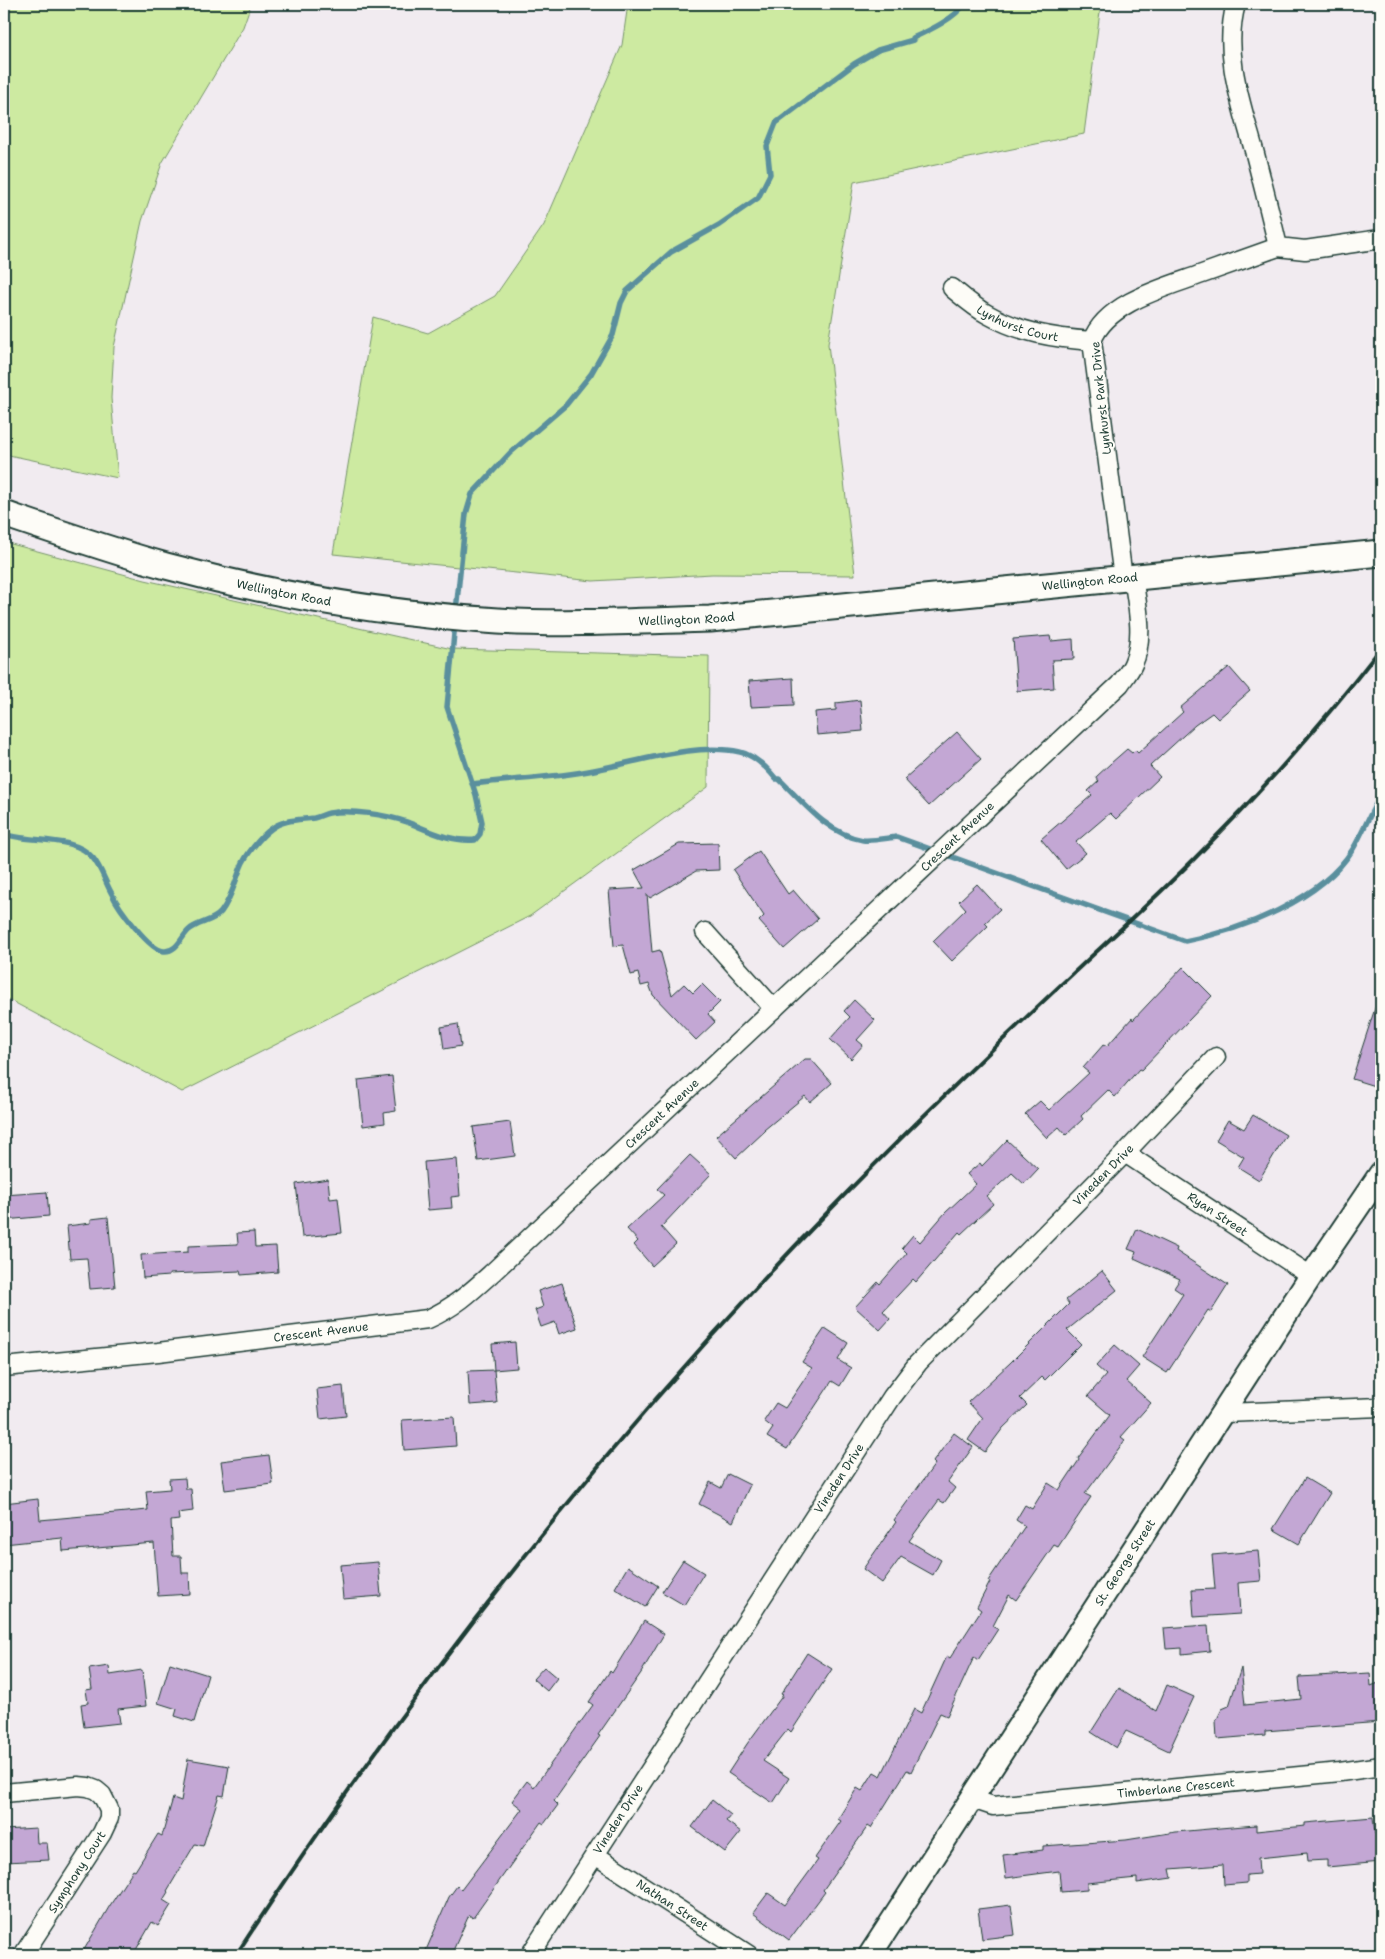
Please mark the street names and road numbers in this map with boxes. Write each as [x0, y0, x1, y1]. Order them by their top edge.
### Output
street label: Lynhurst Court [973, 302, 1060, 345]
street label: Lynhurst Park Drive [1087, 340, 1115, 455]
street label: Wellington Road [1041, 569, 1139, 594]
street label: Wellington Road [235, 576, 333, 610]
street label: Wellington Road [638, 609, 736, 629]
street label: Crescent Avenue [917, 798, 998, 875]
street label: Crescent Avenue [622, 1075, 703, 1152]
street label: Vineden Drive [1069, 1140, 1137, 1209]
street label: Ryan Street [1184, 1188, 1251, 1240]
street label: Crescent Avenue [273, 1318, 370, 1346]
street label: Vineden Drive [810, 1440, 868, 1517]
street label: St. George Street [1091, 1516, 1159, 1609]
street label: Timberlane Crescent [1116, 1774, 1236, 1802]
street label: Vineden Drive [590, 1781, 647, 1857]
street label: Symphony Court [44, 1828, 110, 1916]
street label: Nathan Street [633, 1876, 711, 1934]

